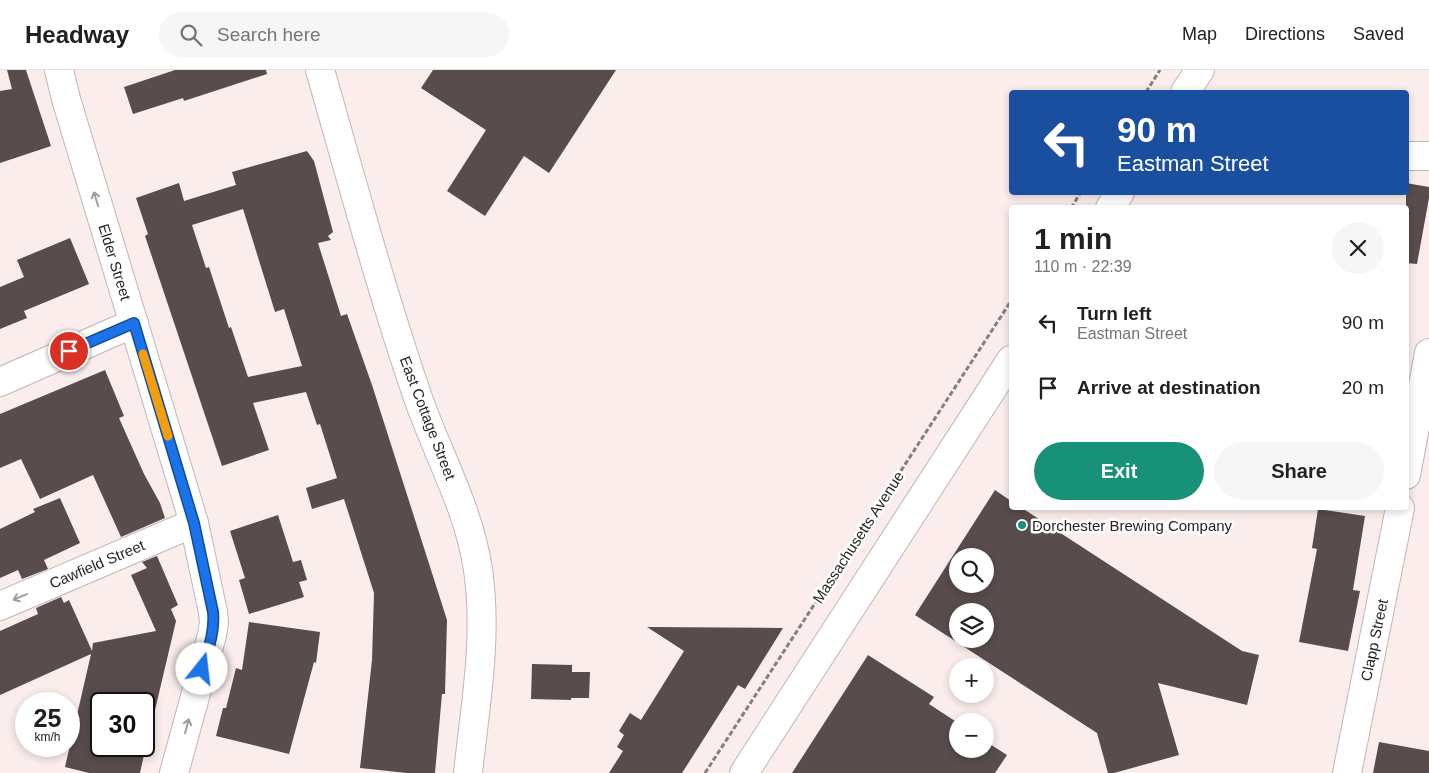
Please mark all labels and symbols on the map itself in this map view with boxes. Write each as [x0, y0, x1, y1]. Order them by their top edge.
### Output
one-way arrow [90, 191, 100, 207]
street label: Elder Street [95, 222, 135, 303]
pin [48, 330, 90, 372]
street label: East Cottage Street [397, 354, 460, 483]
street label: Massachusetts Avenue [809, 468, 907, 606]
place label: Dorchester Brewing Company [1032, 517, 1233, 534]
marker: Dorchester Brewing Company [1016, 519, 1028, 531]
street label: Cawfield Street [47, 536, 148, 592]
one-way arrow [13, 593, 28, 602]
street label: Clapp Street [1357, 597, 1391, 683]
position arrow [175, 642, 227, 694]
speed limit sign: 30 [90, 692, 155, 757]
one-way arrow [182, 718, 192, 734]

